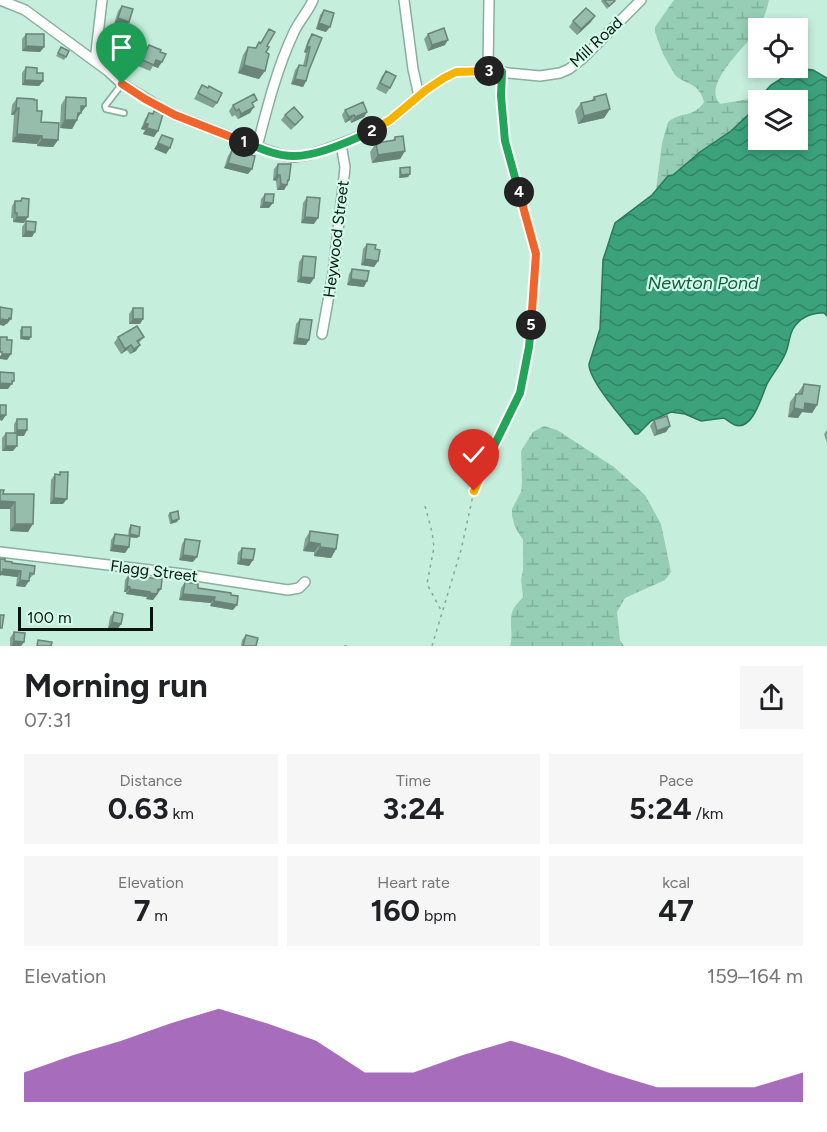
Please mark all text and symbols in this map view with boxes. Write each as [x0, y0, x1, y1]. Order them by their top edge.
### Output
street label: Mill Road [566, 13, 626, 71]
map controls [748, 18, 808, 150]
button: locate [748, 18, 808, 78]
pin [96, 22, 147, 84]
icon: arrive [105, 31, 138, 64]
pin: 3 [474, 56, 504, 86]
text: 3 [485, 61, 493, 80]
button: layers [748, 90, 808, 150]
pin: 2 [357, 116, 387, 146]
text: 2 [367, 121, 377, 140]
pin: 1 [229, 127, 259, 157]
text: 1 [241, 132, 247, 151]
pin: 4 [504, 177, 534, 207]
street label: Heywood Street [319, 179, 353, 299]
text: 4 [514, 182, 524, 201]
water label: Newton Pond [647, 272, 759, 294]
pin: 5 [516, 310, 546, 340]
text: 5 [526, 315, 536, 334]
pin [448, 429, 499, 491]
icon: check [457, 438, 490, 471]
street label: Flagg Street [109, 556, 199, 586]
scale bar [18, 604, 153, 632]
text: 100 m [27, 608, 72, 627]
text: Morning run [24, 666, 208, 705]
button: share [740, 666, 803, 729]
text: 07:31 [24, 708, 72, 732]
text: Distance [119, 771, 182, 790]
text: Time [396, 771, 431, 790]
text: Pace [659, 771, 693, 790]
text: 0.63 [108, 790, 169, 827]
text: 3:24 [382, 790, 445, 827]
text: 5:24 [629, 790, 692, 827]
text: km [169, 804, 194, 823]
text: /km [692, 804, 723, 823]
text: Elevation [118, 873, 184, 892]
text: Heart rate [377, 873, 450, 892]
text: kcal [662, 873, 690, 892]
text: 7 [134, 892, 150, 929]
text: 160 [371, 892, 420, 929]
text: 47 [658, 892, 694, 929]
text: m [150, 906, 168, 925]
text: bpm [420, 906, 456, 925]
text: Elevation [24, 964, 106, 988]
text: 159–164 m [707, 964, 803, 988]

